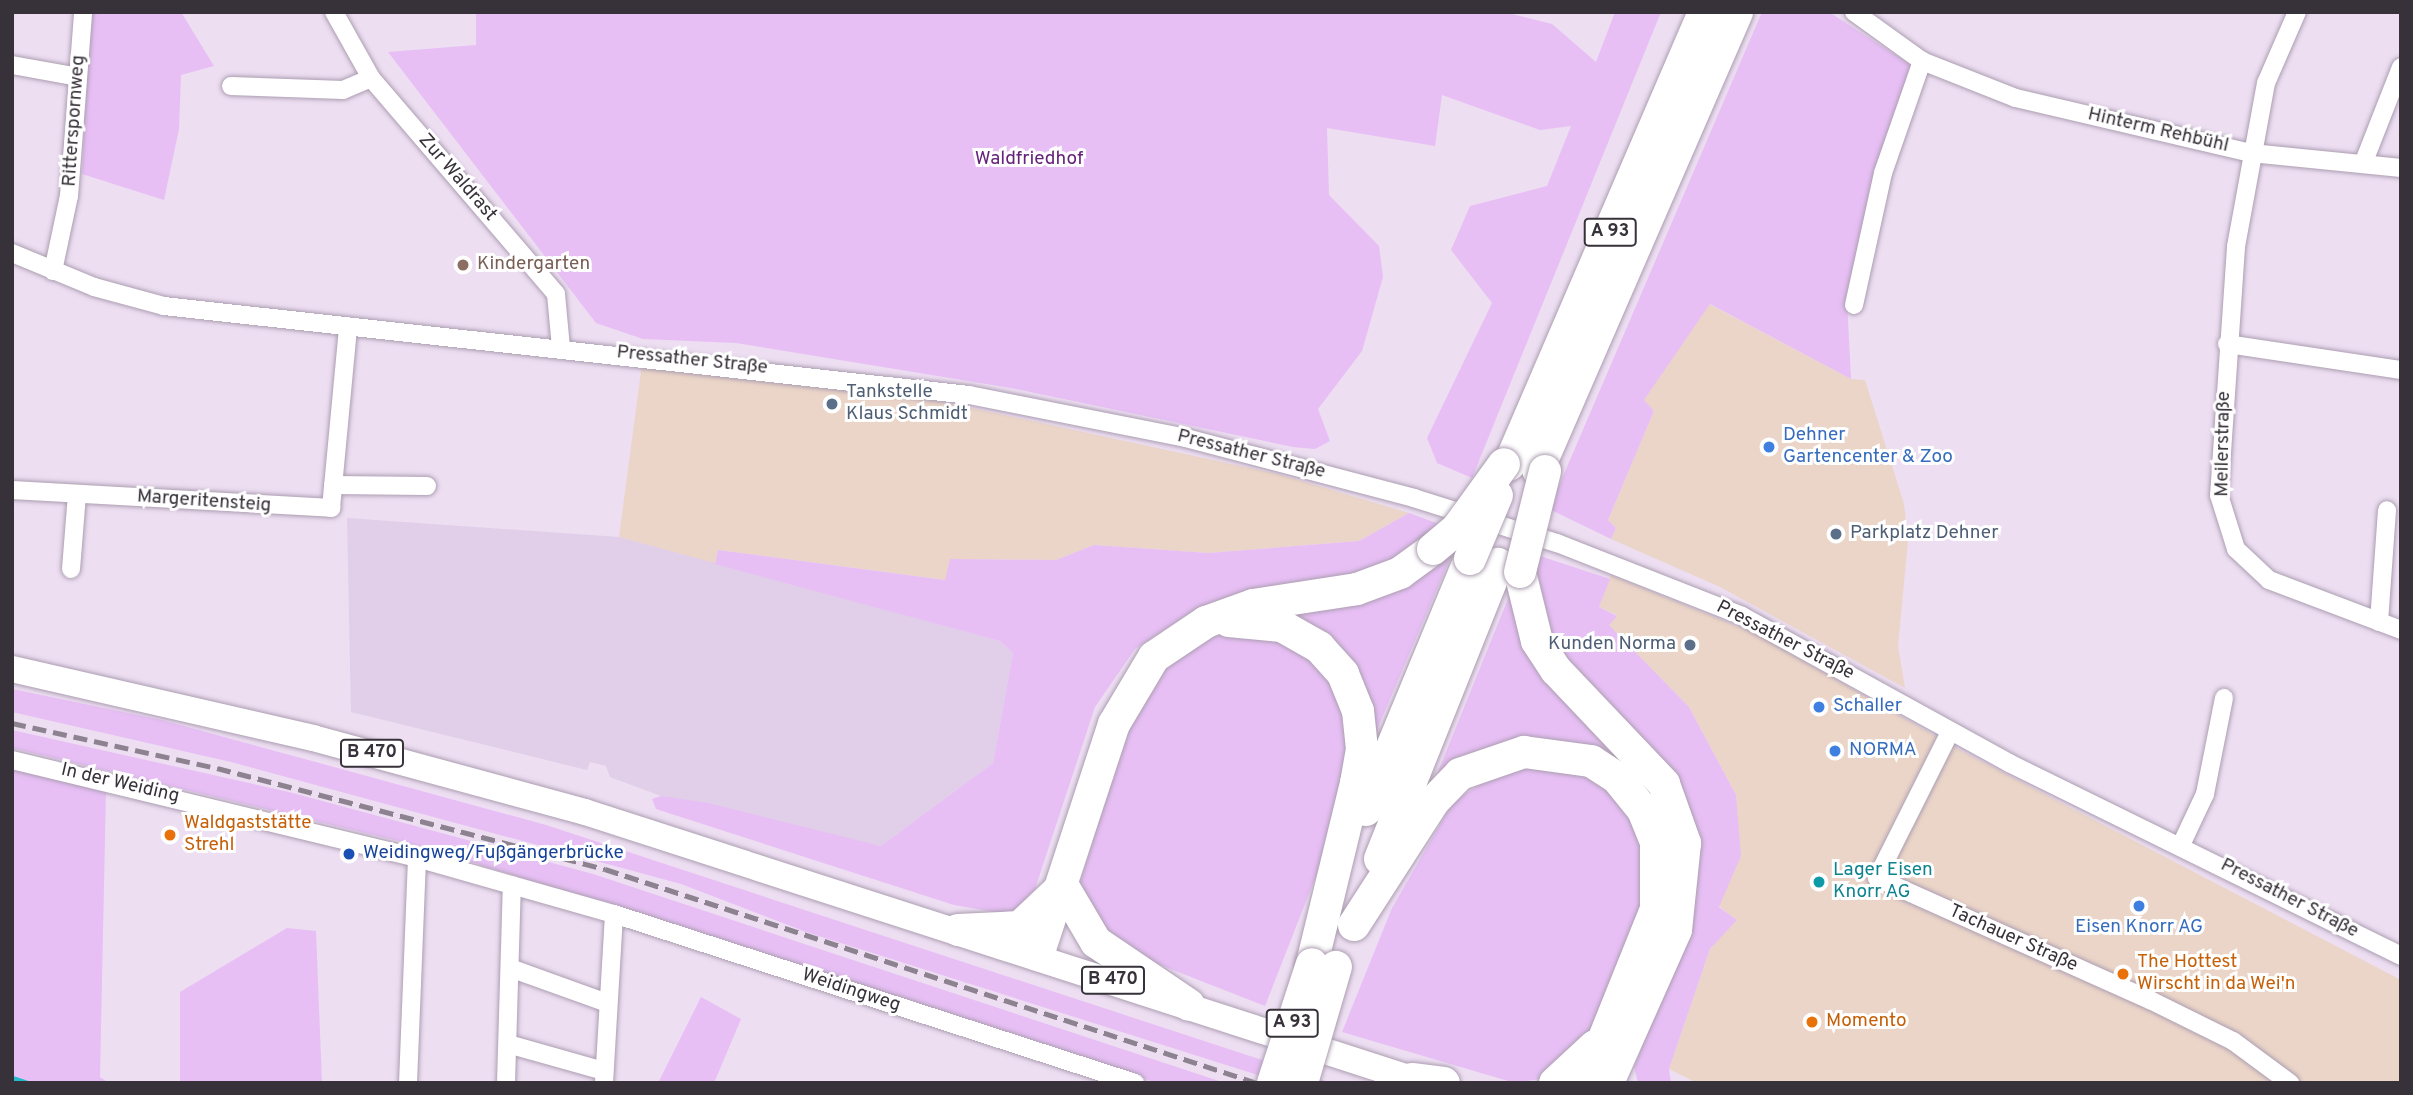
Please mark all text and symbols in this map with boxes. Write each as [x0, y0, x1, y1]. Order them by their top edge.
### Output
street label: Ritterspornweg [59, 54, 91, 188]
street label: Hinterm Rehbühl [2085, 104, 2231, 158]
street label: Zur Waldrast [413, 129, 501, 227]
park label: Waldfriedhof [975, 149, 1083, 171]
road number: A 93 [1582, 218, 1638, 246]
place label: Kindergarten [477, 254, 590, 276]
marker: Kindergarten [455, 257, 471, 273]
street label: Pressather Straße [615, 342, 769, 380]
place label: Tankstelle Klaus Schmidt [846, 382, 968, 426]
street label: Meilerstraße [2212, 391, 2236, 497]
marker: Tankstelle Klaus Schmidt [824, 396, 840, 412]
place label: Dehner Gartencenter & Zoo [1783, 425, 1953, 469]
street label: Pressather Straße [1175, 426, 1327, 484]
marker: Dehner Gartencenter & Zoo [1761, 439, 1777, 455]
street label: Margeritensteig [136, 486, 272, 518]
place label: Parkplatz Dehner [1850, 523, 1999, 545]
marker: Parkplatz Dehner [1828, 526, 1844, 542]
street label: Pressather Straße [1712, 596, 1858, 686]
place label: Kunden Norma [1548, 634, 1676, 656]
marker: Kunden Norma [1682, 637, 1698, 653]
place label: Schaller [1833, 696, 1902, 718]
marker: Schaller [1811, 699, 1827, 715]
road number: B 470 [339, 738, 405, 768]
place label: NORMA [1849, 740, 1917, 762]
marker: NORMA [1827, 743, 1843, 759]
street label: In der Weiding [58, 759, 182, 809]
place label: Waldgaststätte Strehl [184, 813, 312, 857]
marker: Waldgaststätte Strehl [162, 827, 178, 843]
place label: Weidingweg/Fußgängerbrücke [363, 843, 624, 865]
marker: Weidingweg/Fußgängerbrücke [341, 846, 357, 862]
street label: Pressather Straße [2216, 854, 2362, 944]
place label: Lager Eisen Knorr AG [1833, 860, 1933, 904]
marker: Lager Eisen Knorr AG [1811, 874, 1827, 890]
marker: Eisen Knorr AG [2131, 898, 2147, 914]
street label: Tachauer Straße [1945, 900, 2081, 978]
place label: Eisen Knorr AG [2075, 917, 2203, 939]
place label: The Hottest Wirscht in da Wei'n [2137, 952, 2296, 996]
street label: Weidingweg [799, 964, 903, 1018]
road number: B 470 [1080, 965, 1146, 995]
marker: The Hottest Wirscht in da Wei'n [2115, 966, 2131, 982]
road number: A 93 [1264, 1008, 1320, 1038]
place label: Momento [1826, 1011, 1907, 1033]
marker: Momento [1804, 1014, 1820, 1030]

